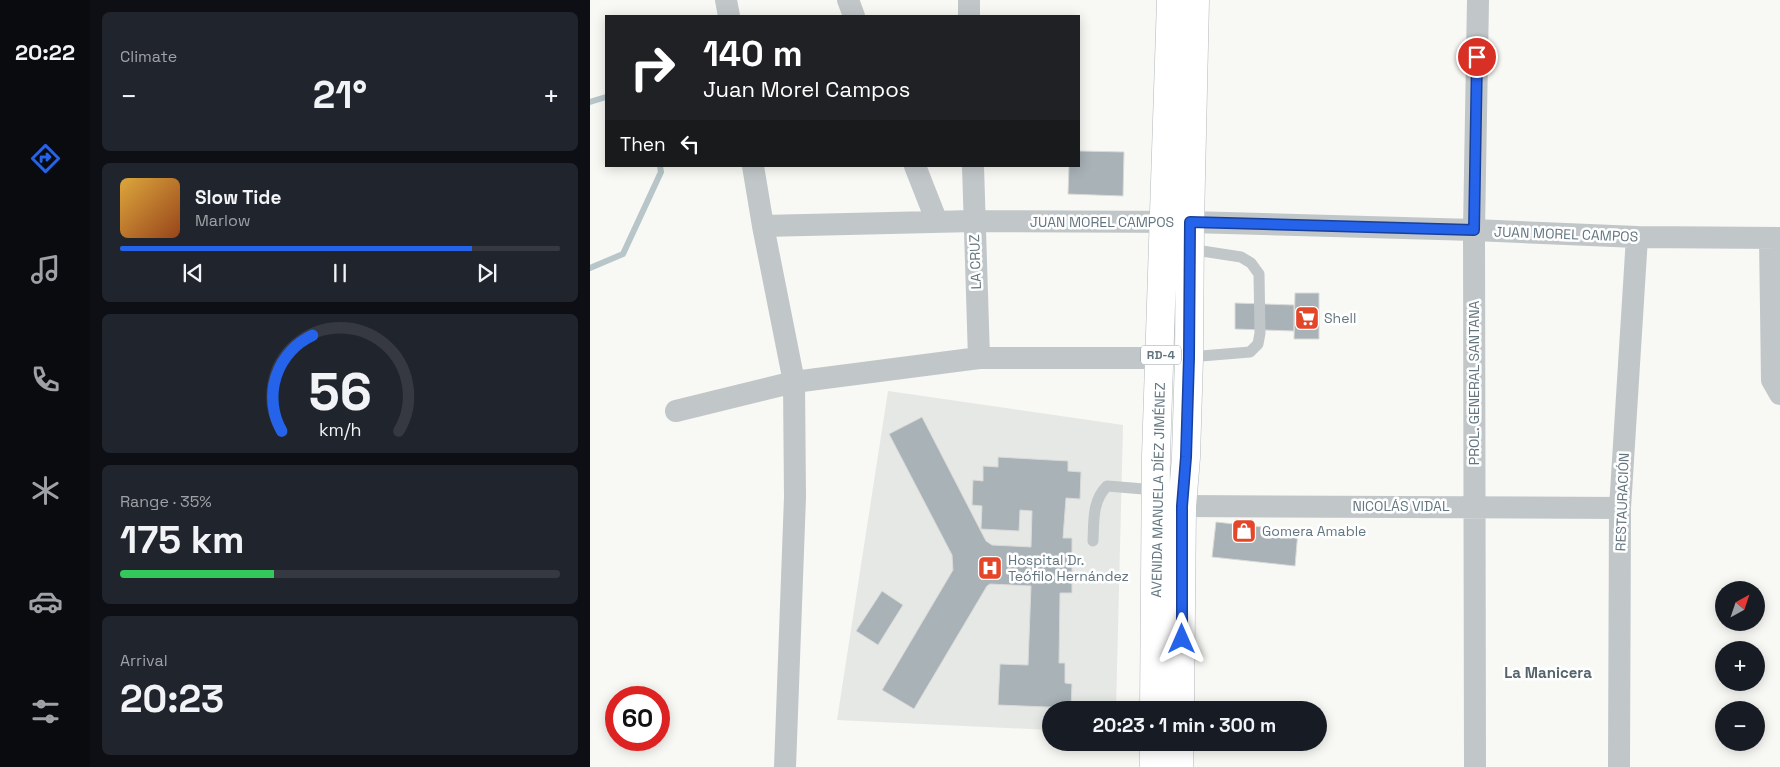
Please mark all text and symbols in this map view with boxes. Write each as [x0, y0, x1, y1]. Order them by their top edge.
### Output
text: 140 m [703, 32, 803, 76]
icon: right [620, 35, 685, 100]
pin [1456, 36, 1498, 78]
text: 20:22 [15, 38, 75, 66]
icon: arrive [1463, 43, 1491, 71]
text: Climate [120, 46, 177, 67]
text: 21° [313, 71, 367, 119]
text: Juan Morel Campos [703, 75, 910, 103]
text: − [120, 78, 137, 114]
text: + [543, 78, 560, 114]
icon: left [676, 130, 704, 158]
text: Then [620, 132, 666, 157]
icon: directions [28, 141, 63, 176]
text: Slow Tide [195, 185, 281, 210]
text: Marlow [195, 210, 251, 231]
street label: JUAN MOREL CAMPOS [1030, 213, 1174, 231]
street label: JUAN MOREL CAMPOS [1494, 222, 1638, 246]
street label: LA CRUZ [965, 234, 985, 290]
icon: music [28, 252, 63, 287]
icon: previous [179, 259, 207, 287]
icon: pause [326, 259, 354, 287]
icon: next [473, 259, 501, 287]
street label: PROL. GENERAL SANTANA [1465, 301, 1483, 465]
supermarket icon: Shell [1294, 305, 1320, 331]
place label: Shell [1324, 309, 1356, 327]
road number: RD-4 [1141, 346, 1181, 364]
text: 56 [308, 359, 372, 425]
icon: phone [28, 362, 63, 397]
street label: AVENIDA MANUELA DÍEZ JIMÉNEZ [1147, 382, 1169, 598]
text: km/h [319, 418, 361, 441]
street label: RESTAURACIÓN [1611, 452, 1633, 552]
icon: climate [28, 473, 63, 508]
text: Range · 35% [120, 491, 212, 512]
street label: NICOLÁS VIDAL [1352, 497, 1450, 515]
text: 175 km [120, 516, 245, 564]
shop icon: Gomera Amable [1231, 518, 1257, 544]
place label: Gomera Amable [1262, 522, 1366, 540]
place label: Hospital Dr. Teófilo Hernández [1008, 551, 1129, 585]
hospital icon: Hospital Dr. Teófilo Hernández [977, 555, 1003, 581]
north arrow [1715, 581, 1765, 631]
map controls [1715, 581, 1765, 751]
icon: car [28, 584, 63, 619]
position arrow [1155, 612, 1207, 664]
button: + [1715, 641, 1765, 691]
text: Arrival [120, 650, 168, 671]
district label: La Manicera [1504, 663, 1592, 682]
text: 20:23 [120, 675, 224, 723]
speed limit sign: 60 [605, 686, 670, 751]
icon: filters [28, 694, 63, 729]
button: − [1715, 701, 1765, 751]
text: 20:23 · 1 min · 300 m [1093, 713, 1276, 738]

